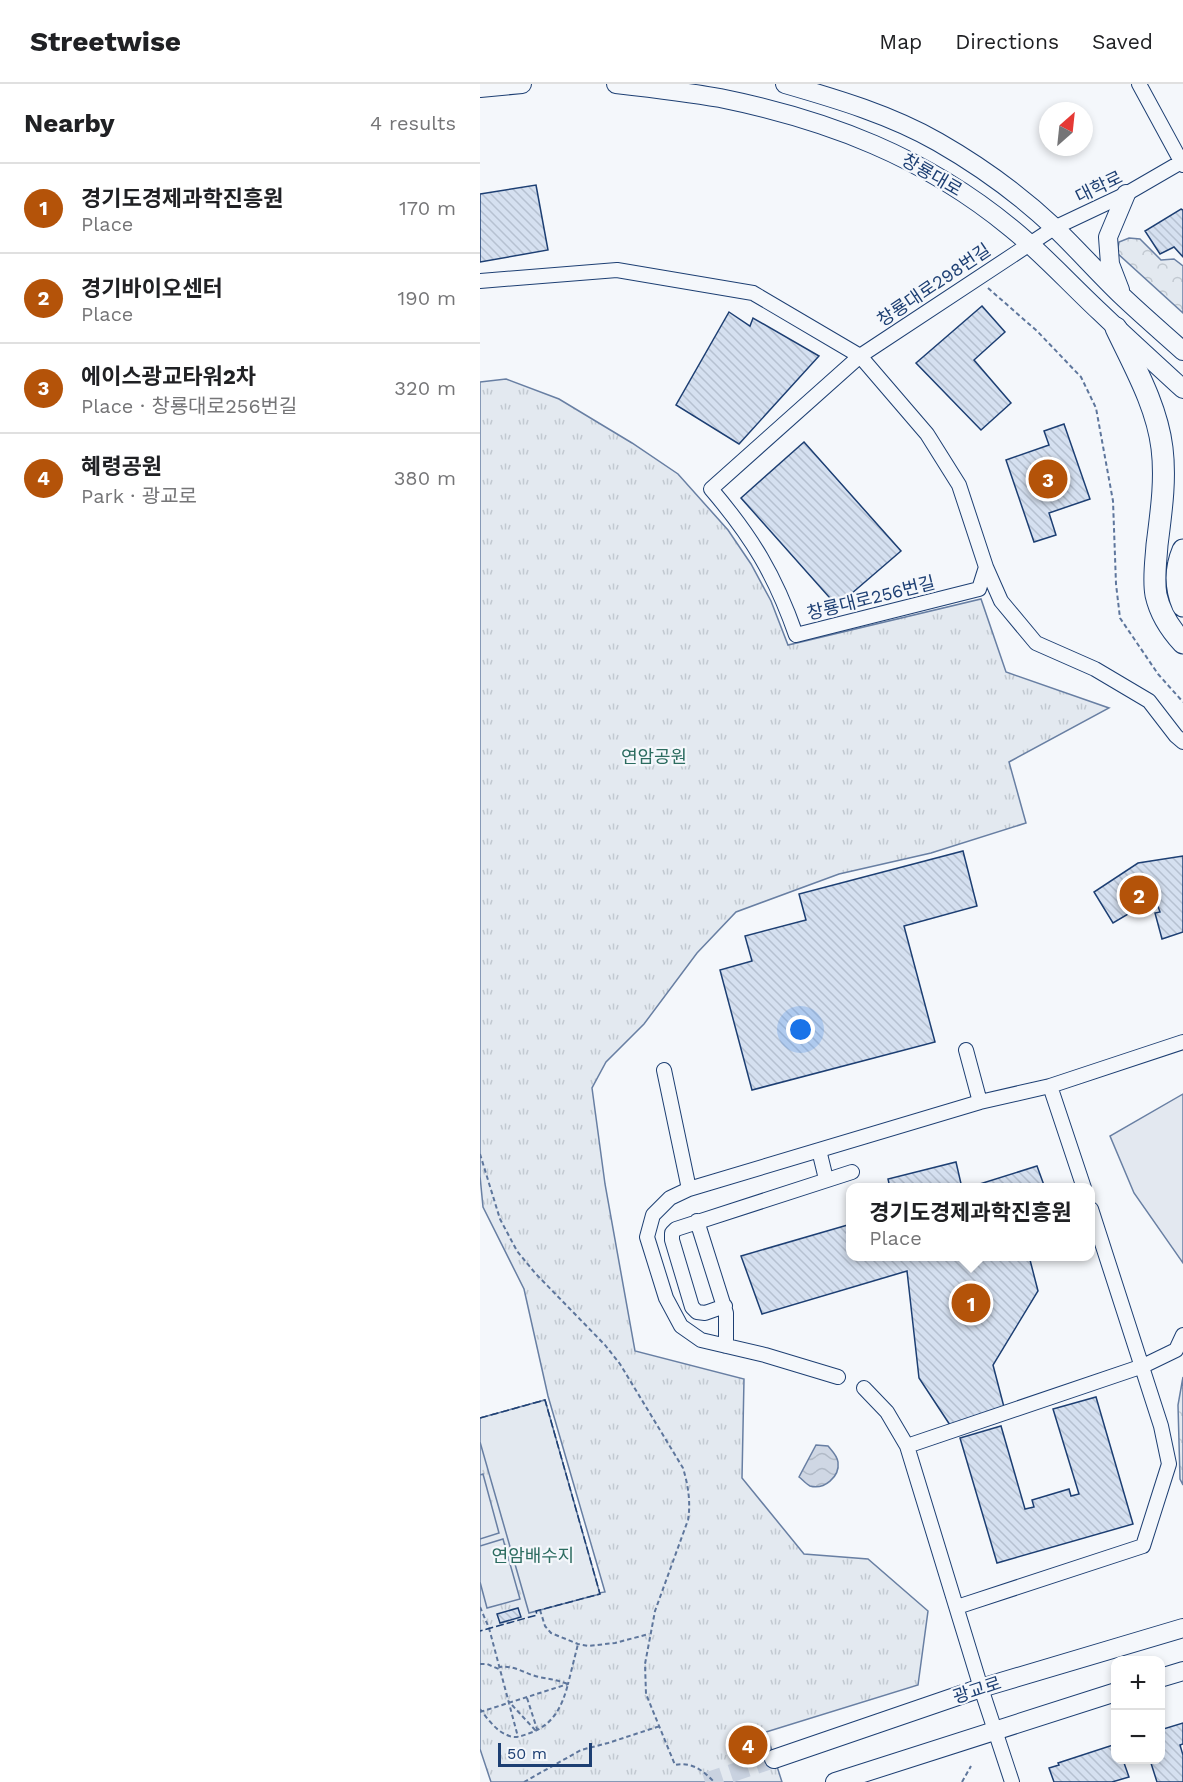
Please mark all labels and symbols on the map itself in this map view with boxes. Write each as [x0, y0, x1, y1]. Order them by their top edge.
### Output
north arrow [1039, 102, 1093, 156]
street label: 창룡대로 [898, 149, 966, 200]
street label: 대학로 [1072, 166, 1126, 207]
street label: 창룡대로298번길 [873, 239, 994, 330]
pin: 3 [1028, 456, 1068, 502]
street label: 창룡대로256번길 [805, 571, 937, 624]
park label: 연암공원 [621, 746, 687, 767]
pin: 2 [1120, 872, 1158, 918]
your location [786, 1015, 815, 1044]
pin: 1 [952, 1280, 990, 1326]
park label: 연암배수지 [492, 1545, 574, 1566]
street label: 광교로 [950, 1672, 1004, 1707]
pin: 4 [728, 1722, 768, 1768]
scale bar [498, 1740, 592, 1768]

